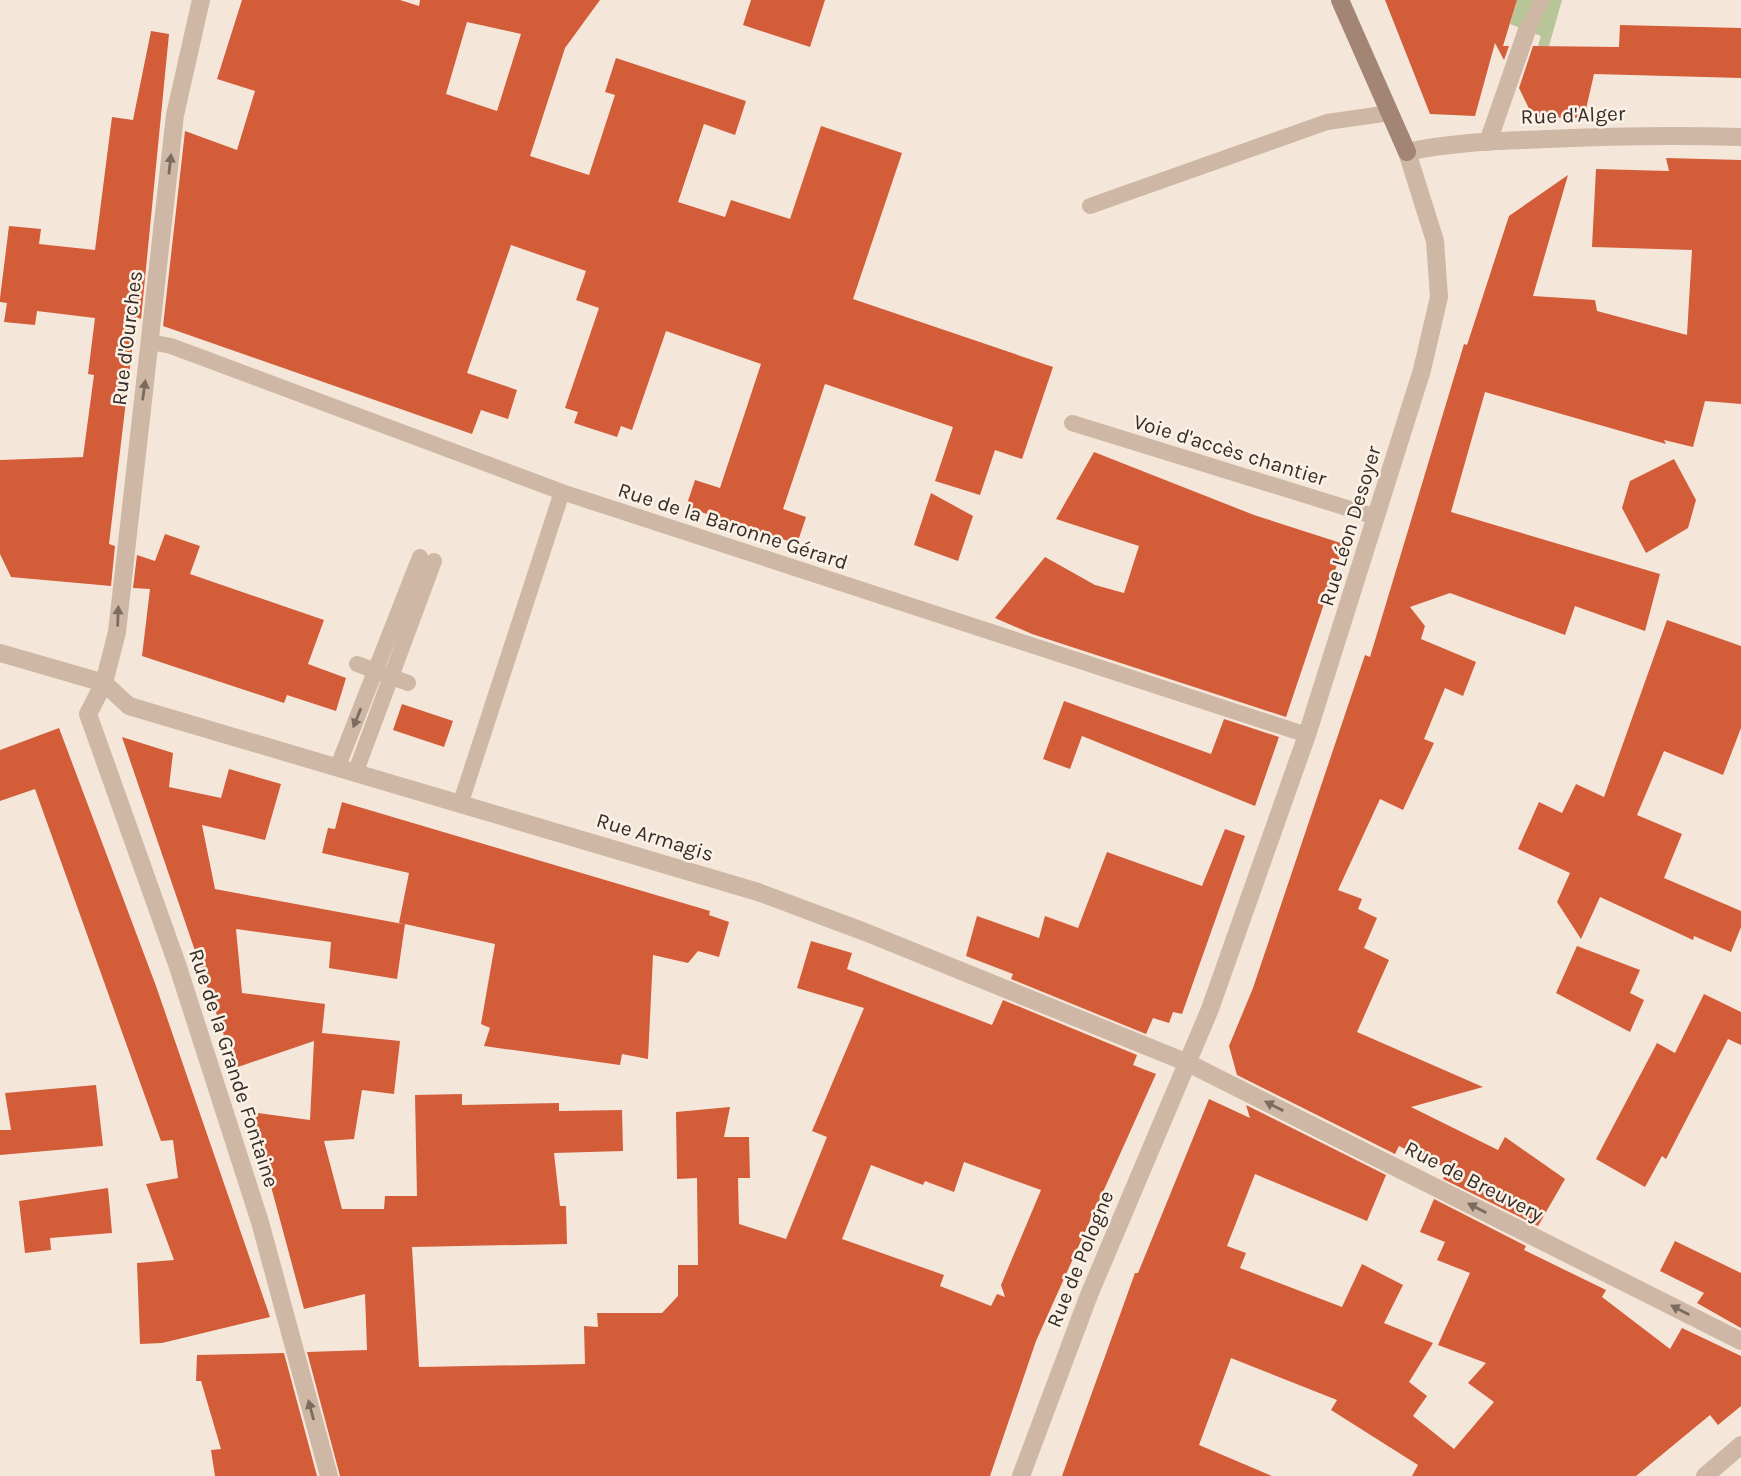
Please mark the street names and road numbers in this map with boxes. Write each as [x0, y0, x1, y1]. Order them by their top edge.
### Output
street label: Rue d'Alger [1520, 101, 1626, 129]
street label: Rue d'Ourches [107, 269, 147, 407]
street label: Voie d'accès chantier [1131, 409, 1330, 491]
street label: Rue Léon Desoyer [1314, 443, 1386, 609]
street label: Rue de la Baronne Gérard [615, 477, 851, 575]
street label: Rue Armagis [593, 808, 717, 866]
street label: Rue de la Grande Fontaine [184, 946, 284, 1190]
street label: Rue de Breuvery [1401, 1136, 1548, 1226]
street label: Rue de Pologne [1042, 1187, 1118, 1331]

